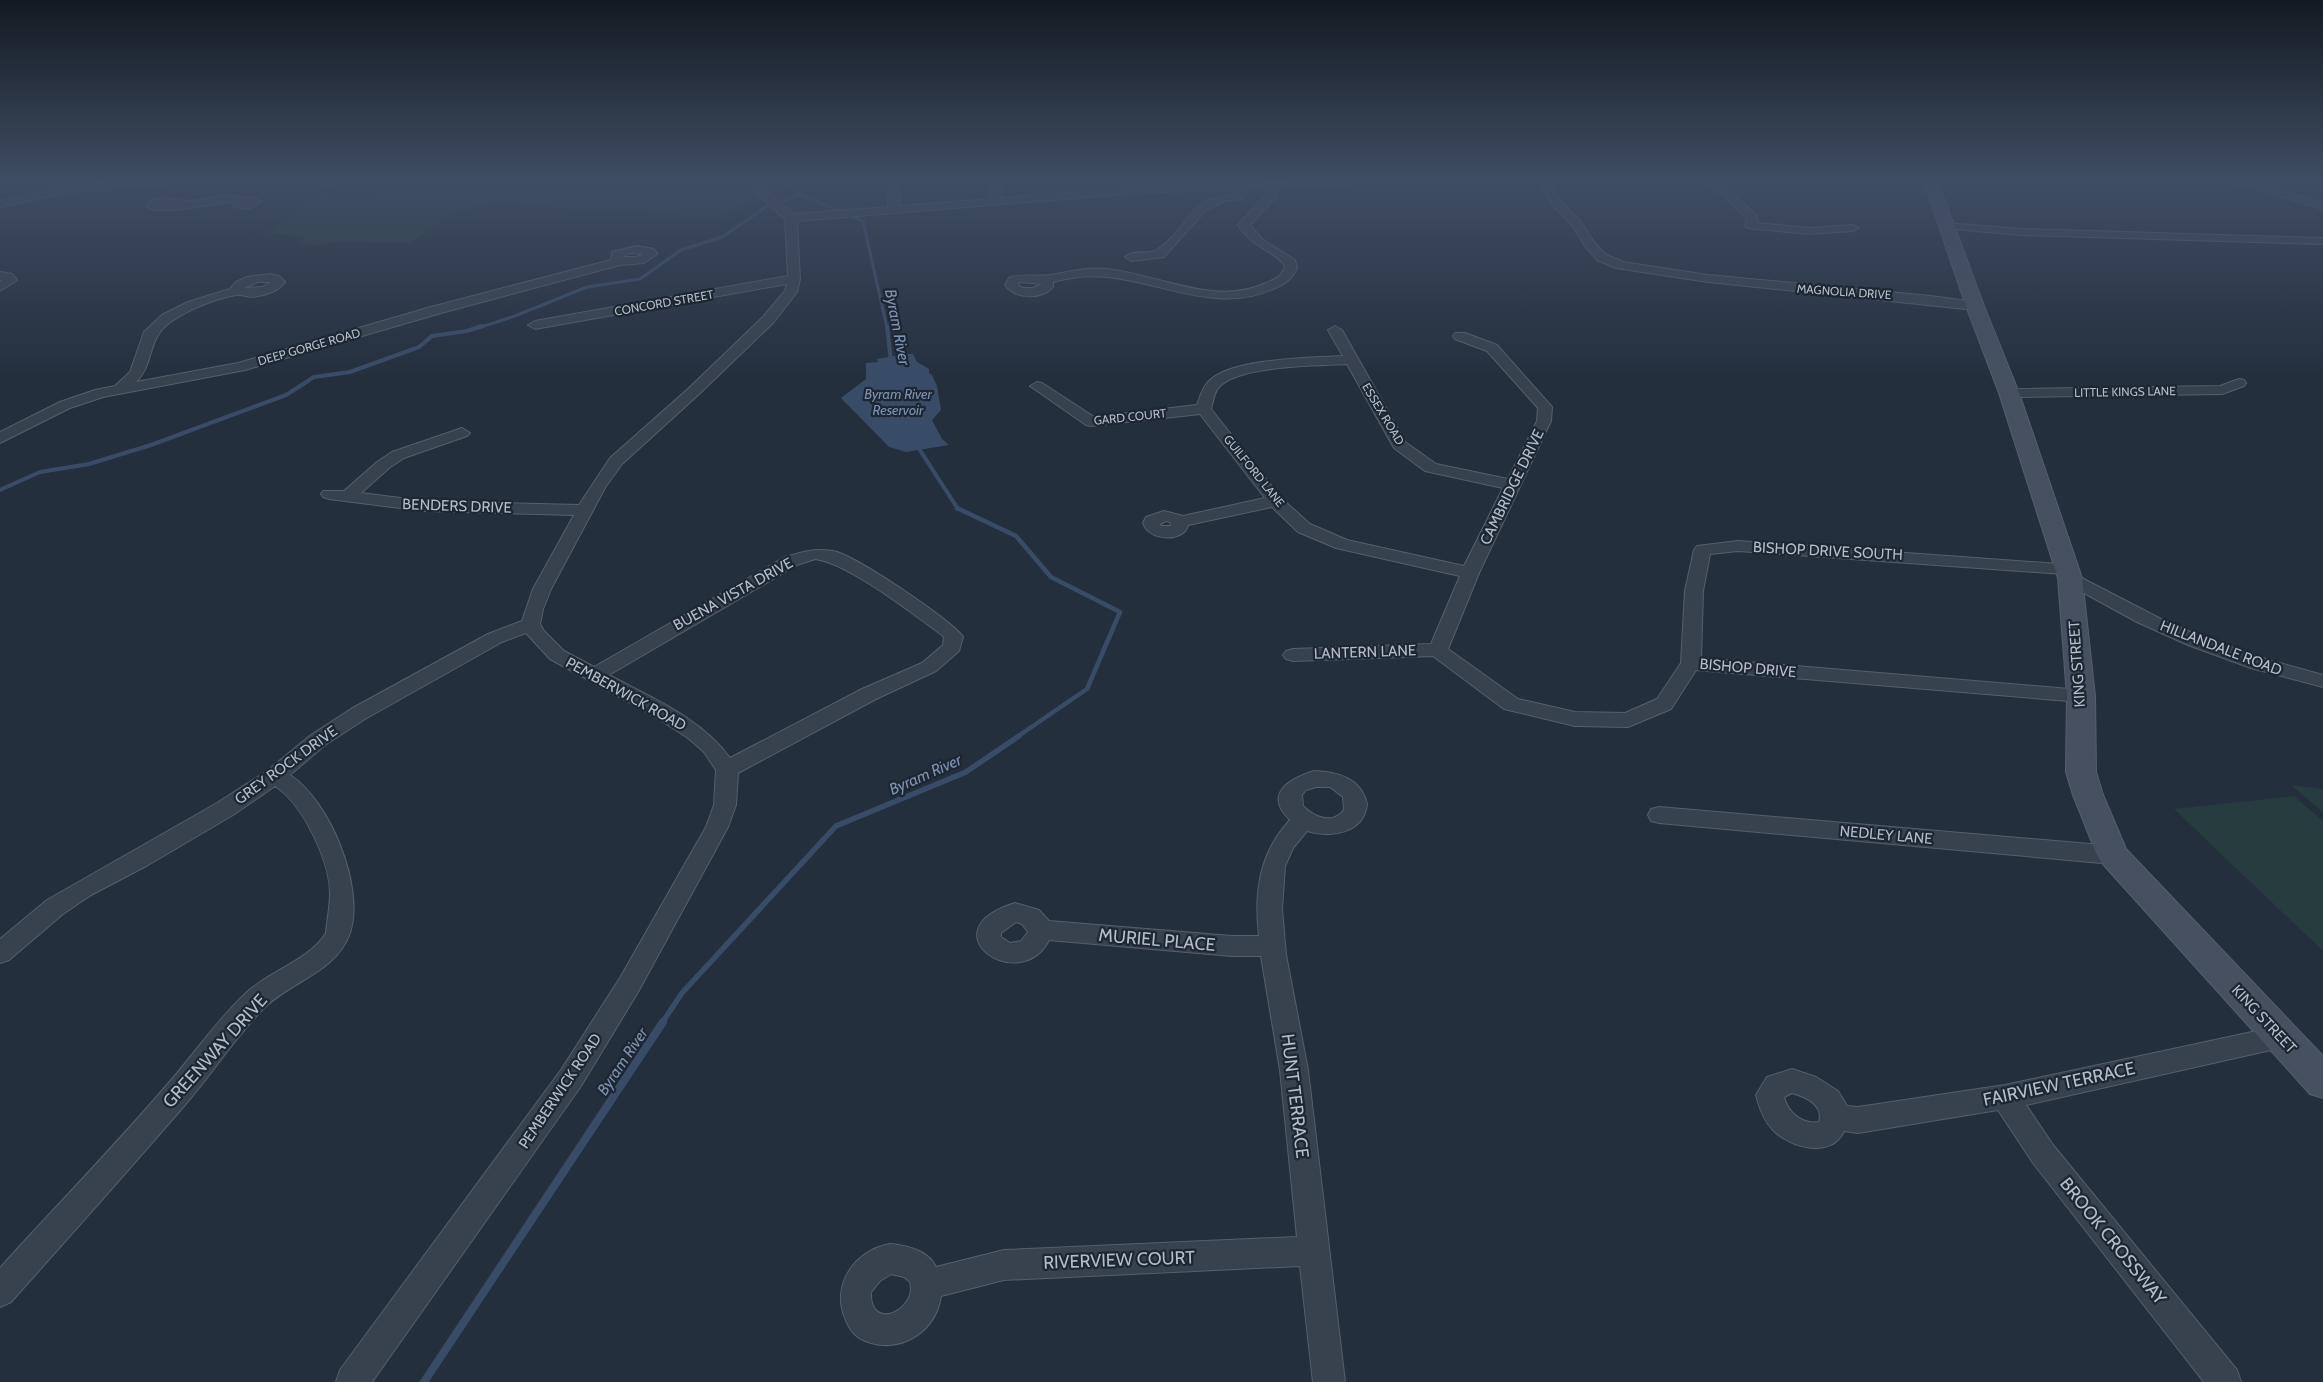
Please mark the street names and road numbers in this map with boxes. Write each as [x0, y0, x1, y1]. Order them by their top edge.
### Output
street label: MAGNOLIA DRIVE [1796, 281, 1892, 302]
street label: CONCORD STREET [613, 286, 715, 319]
street label: DEEP GORGE ROAD [256, 325, 362, 368]
street label: ESSEX ROAD [1359, 380, 1408, 448]
street label: LITTLE KINGS LANE [2074, 383, 2176, 400]
street label: GARD COURT [1093, 405, 1168, 428]
street label: CAMBRIDGE DRIVE [1476, 426, 1548, 548]
street label: GUILFORD LANE [1221, 432, 1288, 510]
street label: BENDERS DRIVE [402, 495, 512, 517]
street label: BISHOP DRIVE SOUTH [1753, 538, 1903, 564]
street label: BUENA VISTA DRIVE [670, 554, 796, 634]
street label: HILLANDALE ROAD [2158, 616, 2285, 680]
street label: KING STREET [2065, 620, 2089, 708]
street label: LANTERN LANE [1314, 641, 1416, 663]
street label: PEMBERWICK ROAD [563, 653, 689, 735]
street label: BISHOP DRIVE [1699, 655, 1797, 681]
street label: GREY ROCK DRIVE [231, 722, 341, 808]
street label: NEDLEY LANE [1839, 822, 1933, 848]
street label: MURIEL PLACE [1098, 924, 1216, 956]
street label: KING STREET [2228, 981, 2300, 1057]
street label: GREENWAY DRIVE [158, 990, 272, 1112]
street label: PEMBERWICK ROAD [515, 1030, 605, 1152]
street label: HUNT TERRACE [1276, 1032, 1314, 1160]
street label: FAIRVIEW TERRACE [1981, 1057, 2137, 1111]
street label: BROOK CROSSWAY [2055, 1173, 2171, 1310]
street label: RIVERVIEW COURT [1043, 1246, 1196, 1274]

